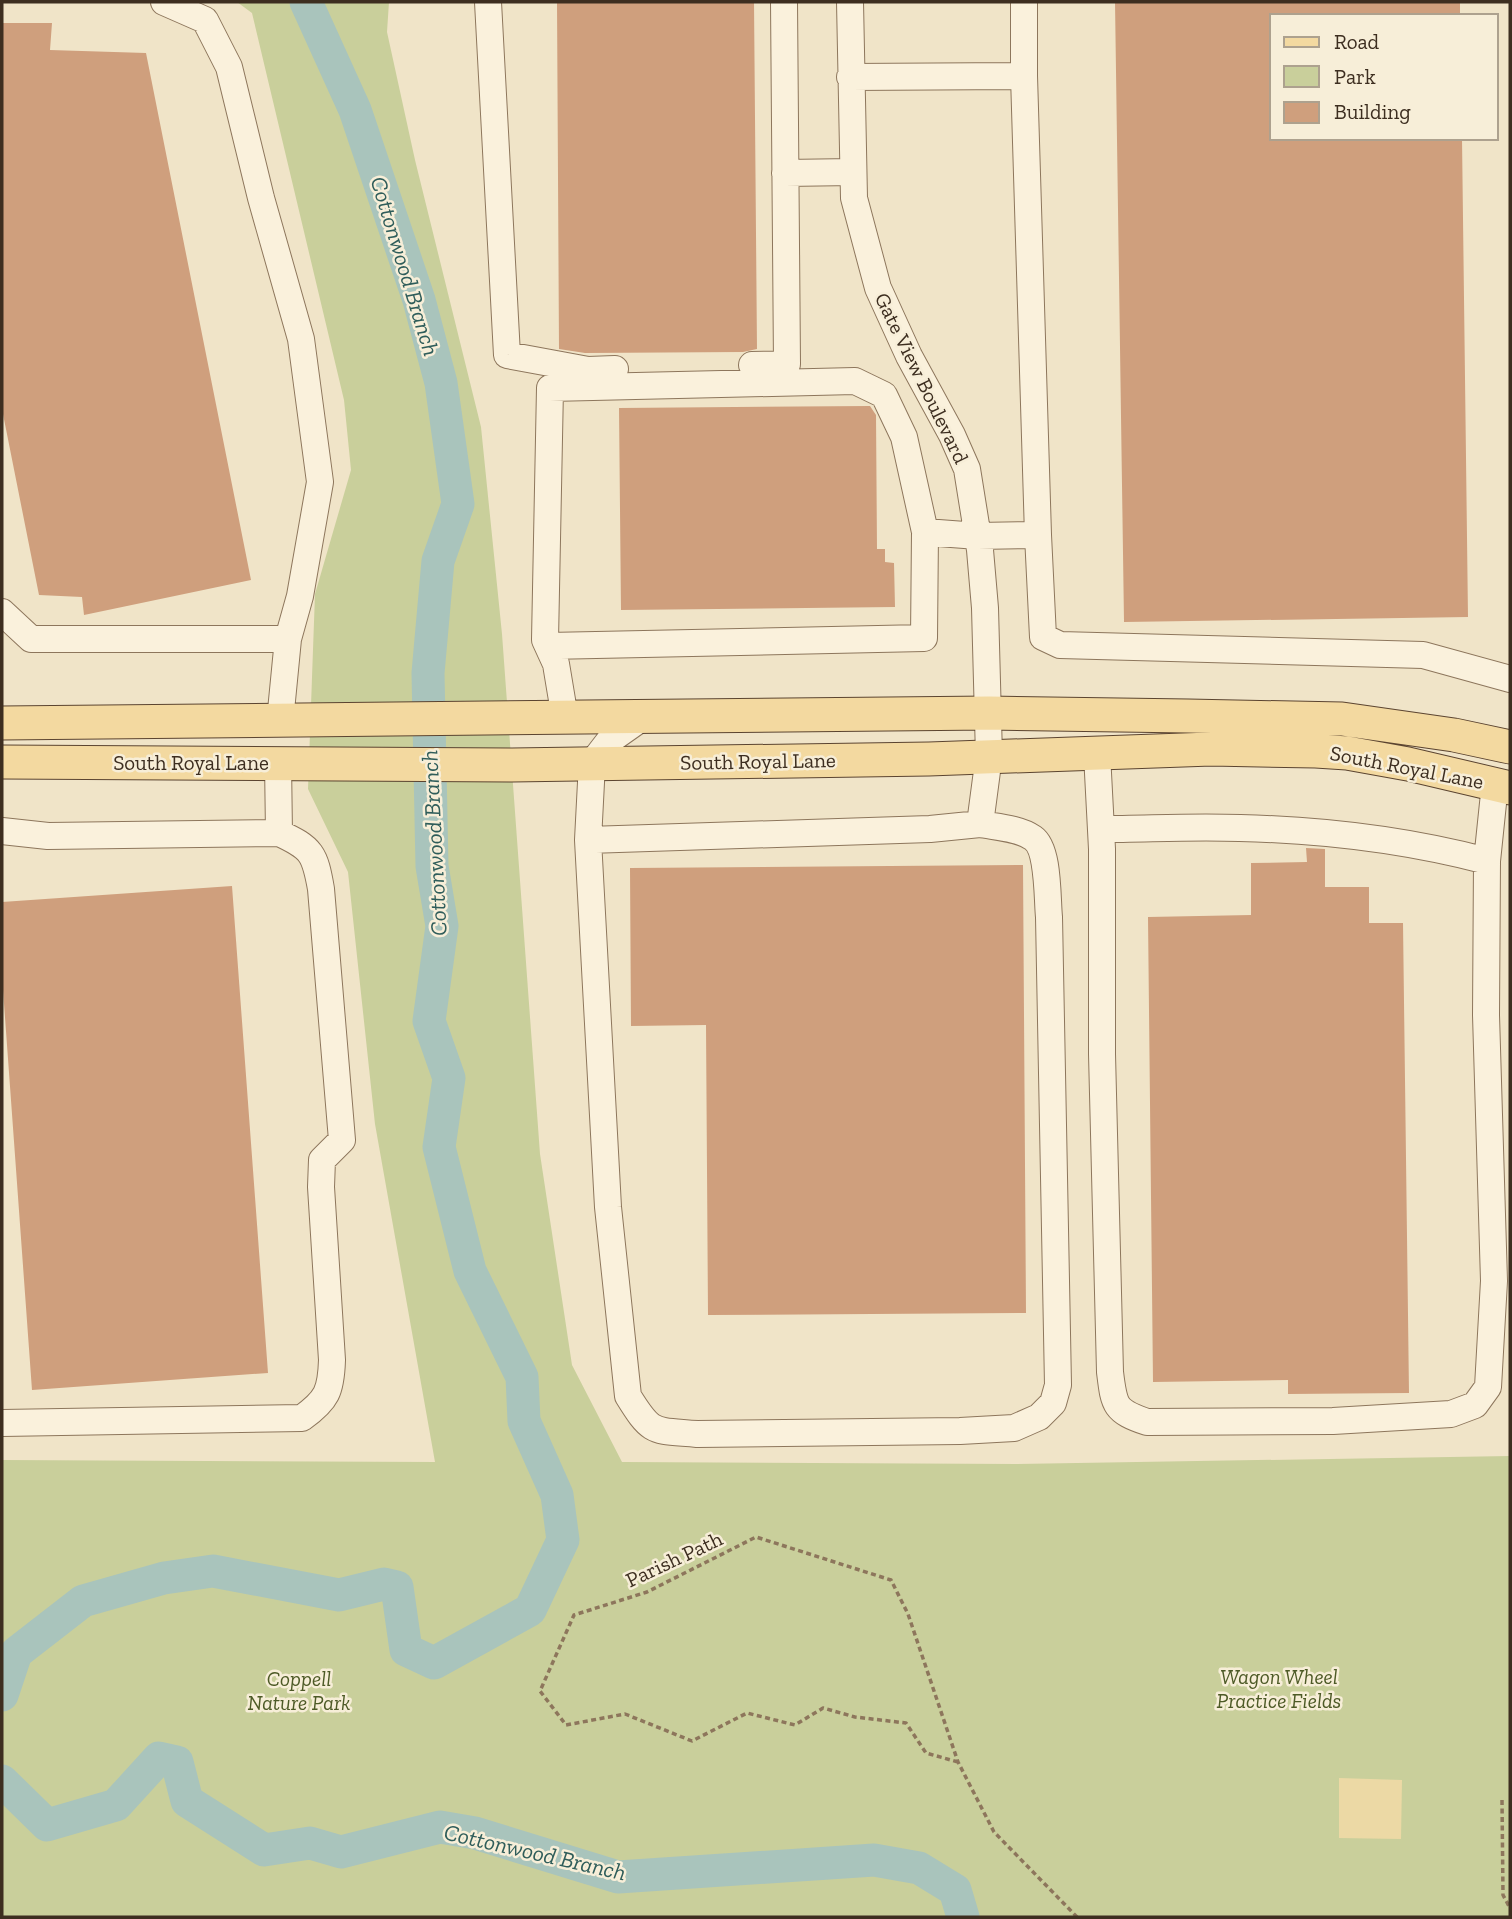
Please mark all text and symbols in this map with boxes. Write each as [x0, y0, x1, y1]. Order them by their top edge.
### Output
legend [1270, 14, 1498, 140]
text: Road [1334, 29, 1380, 54]
text: Park [1334, 64, 1376, 89]
text: Building [1334, 99, 1411, 124]
water label: Cottonwood Branch [364, 173, 446, 359]
street label: Gate View Boulevard [870, 288, 974, 468]
street label: South Royal Lane [1328, 740, 1486, 794]
street label: South Royal Lane [680, 747, 836, 775]
water label: Cottonwood Branch [415, 749, 453, 937]
street label: South Royal Lane [113, 750, 269, 775]
street label: Parish Path [622, 1526, 727, 1592]
park label: Wagon Wheel Practice Fields [1217, 1664, 1341, 1713]
park label: Coppell Nature Park [248, 1666, 350, 1715]
water label: Cottonwood Branch [441, 1817, 629, 1887]

